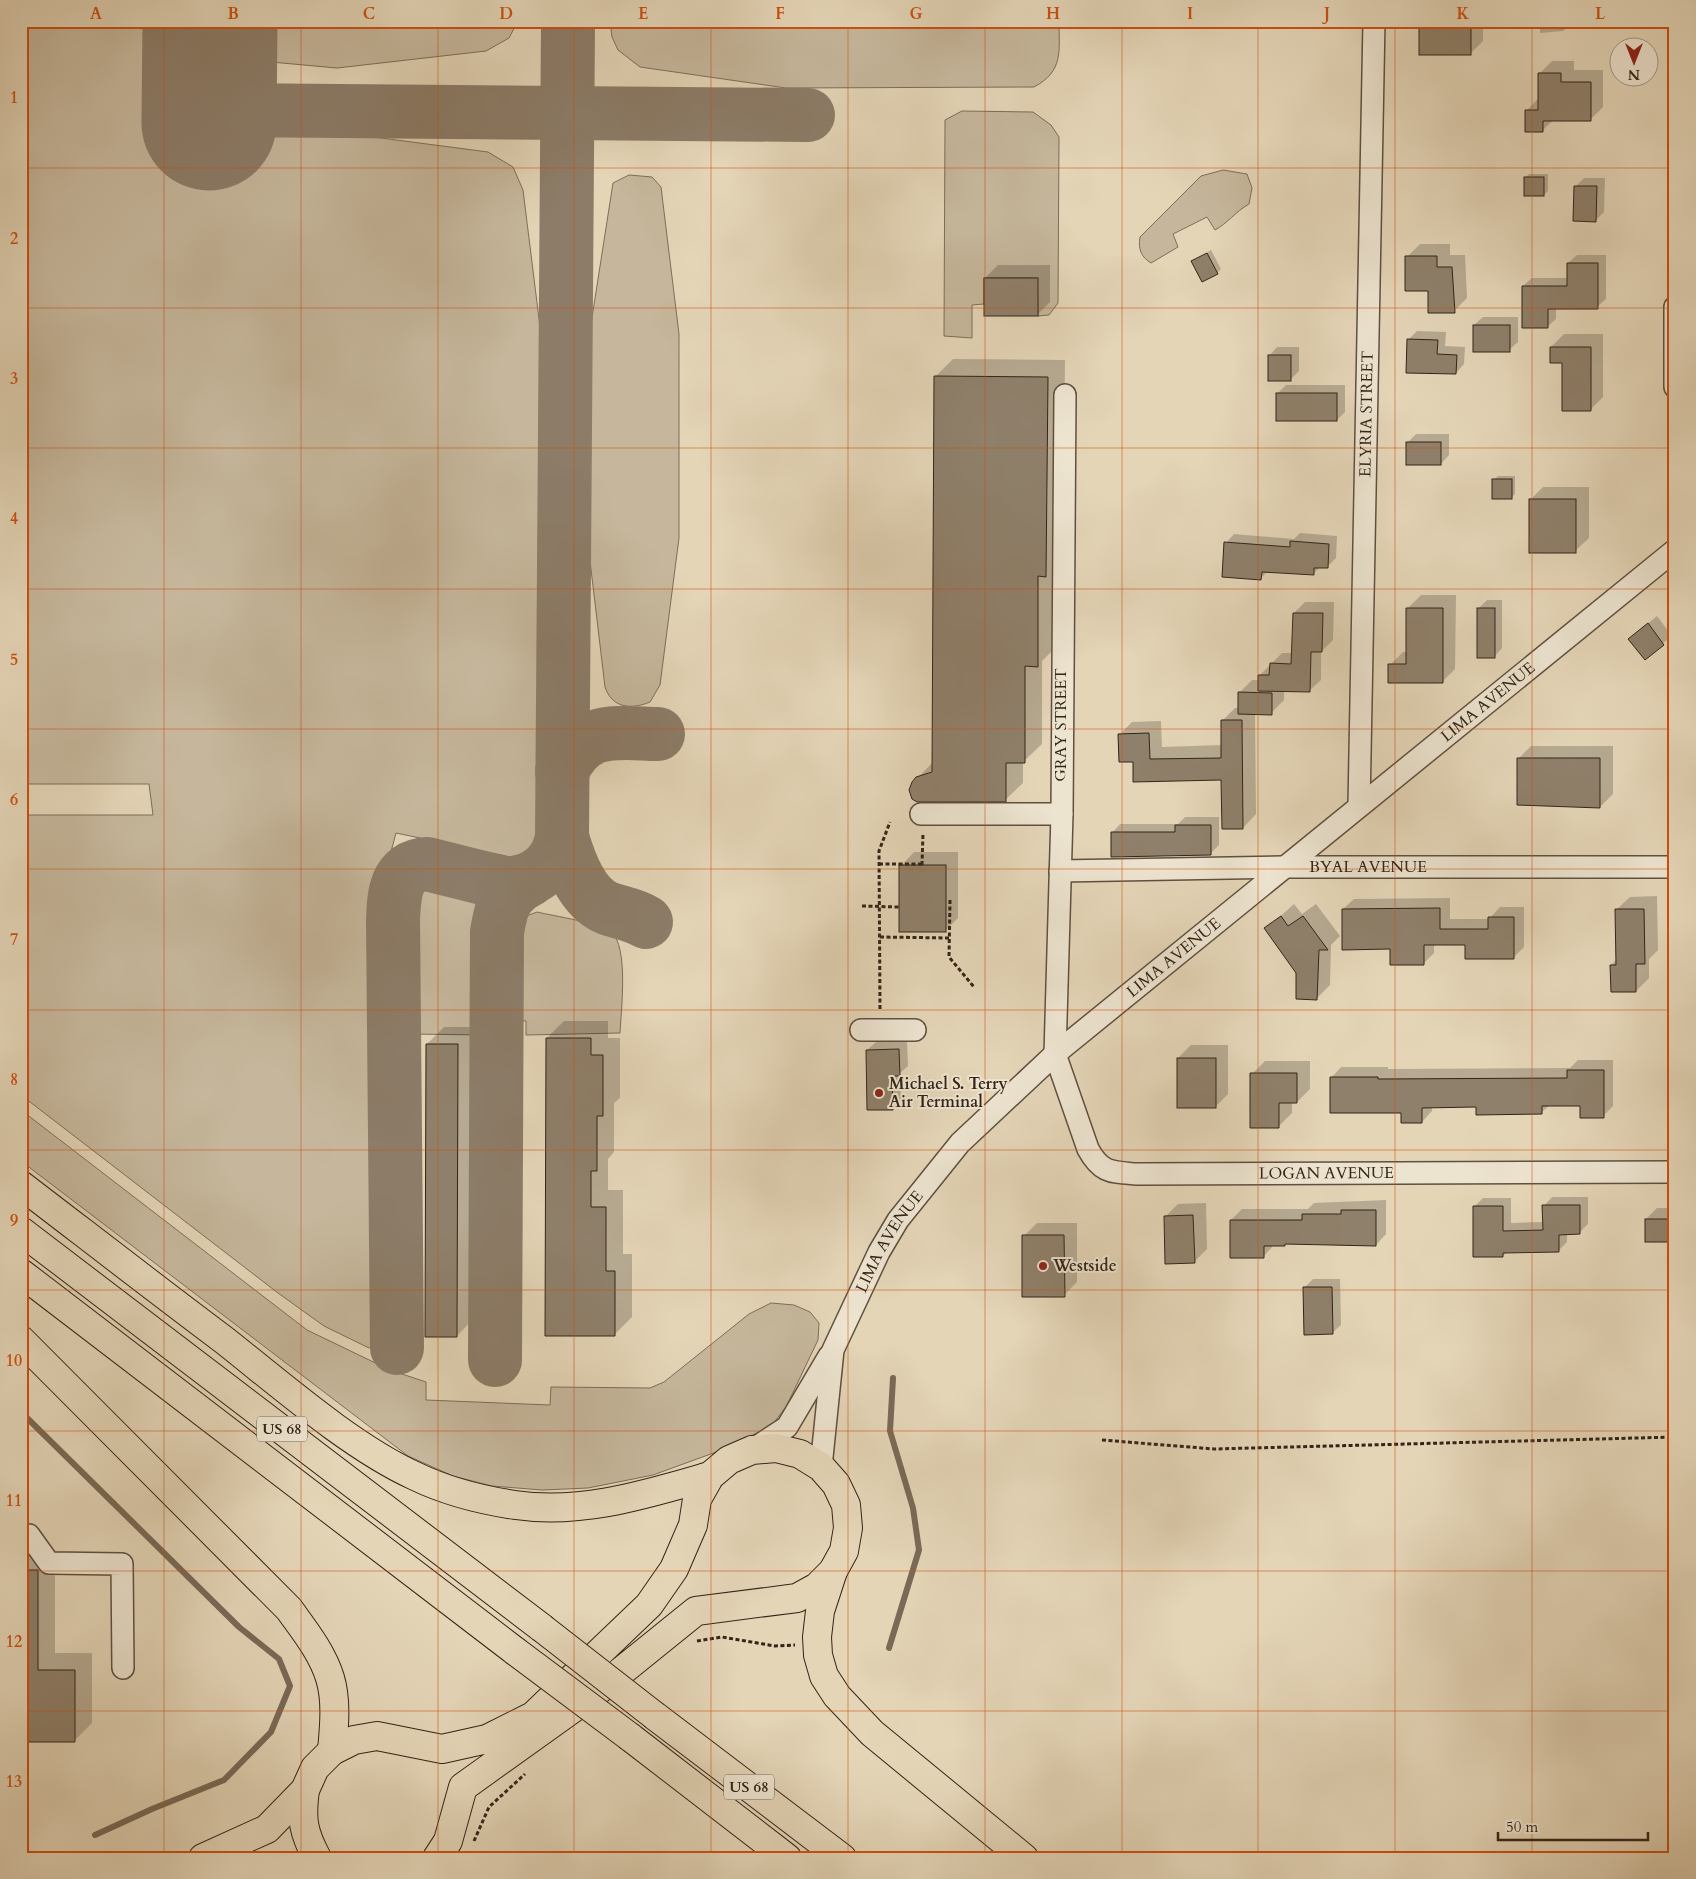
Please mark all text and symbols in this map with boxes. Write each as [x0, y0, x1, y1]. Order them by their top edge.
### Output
text: A [90, 3, 102, 25]
text: B [227, 3, 239, 25]
text: C [363, 3, 375, 25]
text: D [499, 3, 513, 25]
text: E [638, 3, 648, 25]
text: F [775, 3, 785, 25]
text: G [909, 3, 923, 25]
text: H [1046, 3, 1060, 25]
text: I [1187, 3, 1193, 25]
text: J [1322, 3, 1330, 25]
text: K [1457, 3, 1470, 25]
text: L [1595, 3, 1606, 25]
north arrow [1608, 38, 1658, 88]
text: N [1628, 65, 1640, 84]
text: 1 [10, 87, 18, 109]
text: 2 [10, 228, 18, 250]
street label: ELYRIA STREET [1354, 351, 1379, 477]
text: 3 [10, 368, 18, 390]
text: 4 [10, 508, 18, 530]
text: 5 [10, 649, 18, 671]
street label: LIMA AVENUE [1436, 657, 1540, 747]
street label: GRAY STREET [1050, 668, 1072, 782]
text: 6 [10, 789, 18, 811]
street label: BYAL AVENUE [1309, 856, 1427, 878]
street label: LIMA AVENUE [1122, 913, 1225, 1003]
text: 7 [10, 929, 18, 951]
text: 8 [10, 1069, 18, 1091]
place label: Michael S. Terry Air Terminal [889, 1073, 1008, 1113]
marker: Michael S. Terry Air Terminal [873, 1087, 885, 1099]
street label: LOGAN AVENUE [1259, 1162, 1394, 1185]
street label: LIMA AVENUE [850, 1186, 928, 1296]
text: 9 [10, 1210, 18, 1232]
place label: Westside [1052, 1255, 1117, 1277]
marker: Westside [1037, 1260, 1049, 1272]
text: 10 [6, 1350, 22, 1372]
road number: US 68 [257, 1416, 307, 1442]
text: 11 [6, 1490, 22, 1512]
text: 12 [6, 1631, 22, 1653]
text: 13 [6, 1771, 22, 1793]
road number: US 68 [724, 1774, 774, 1800]
scale bar [1498, 1809, 1648, 1841]
text: 50 m [1506, 1817, 1538, 1837]

